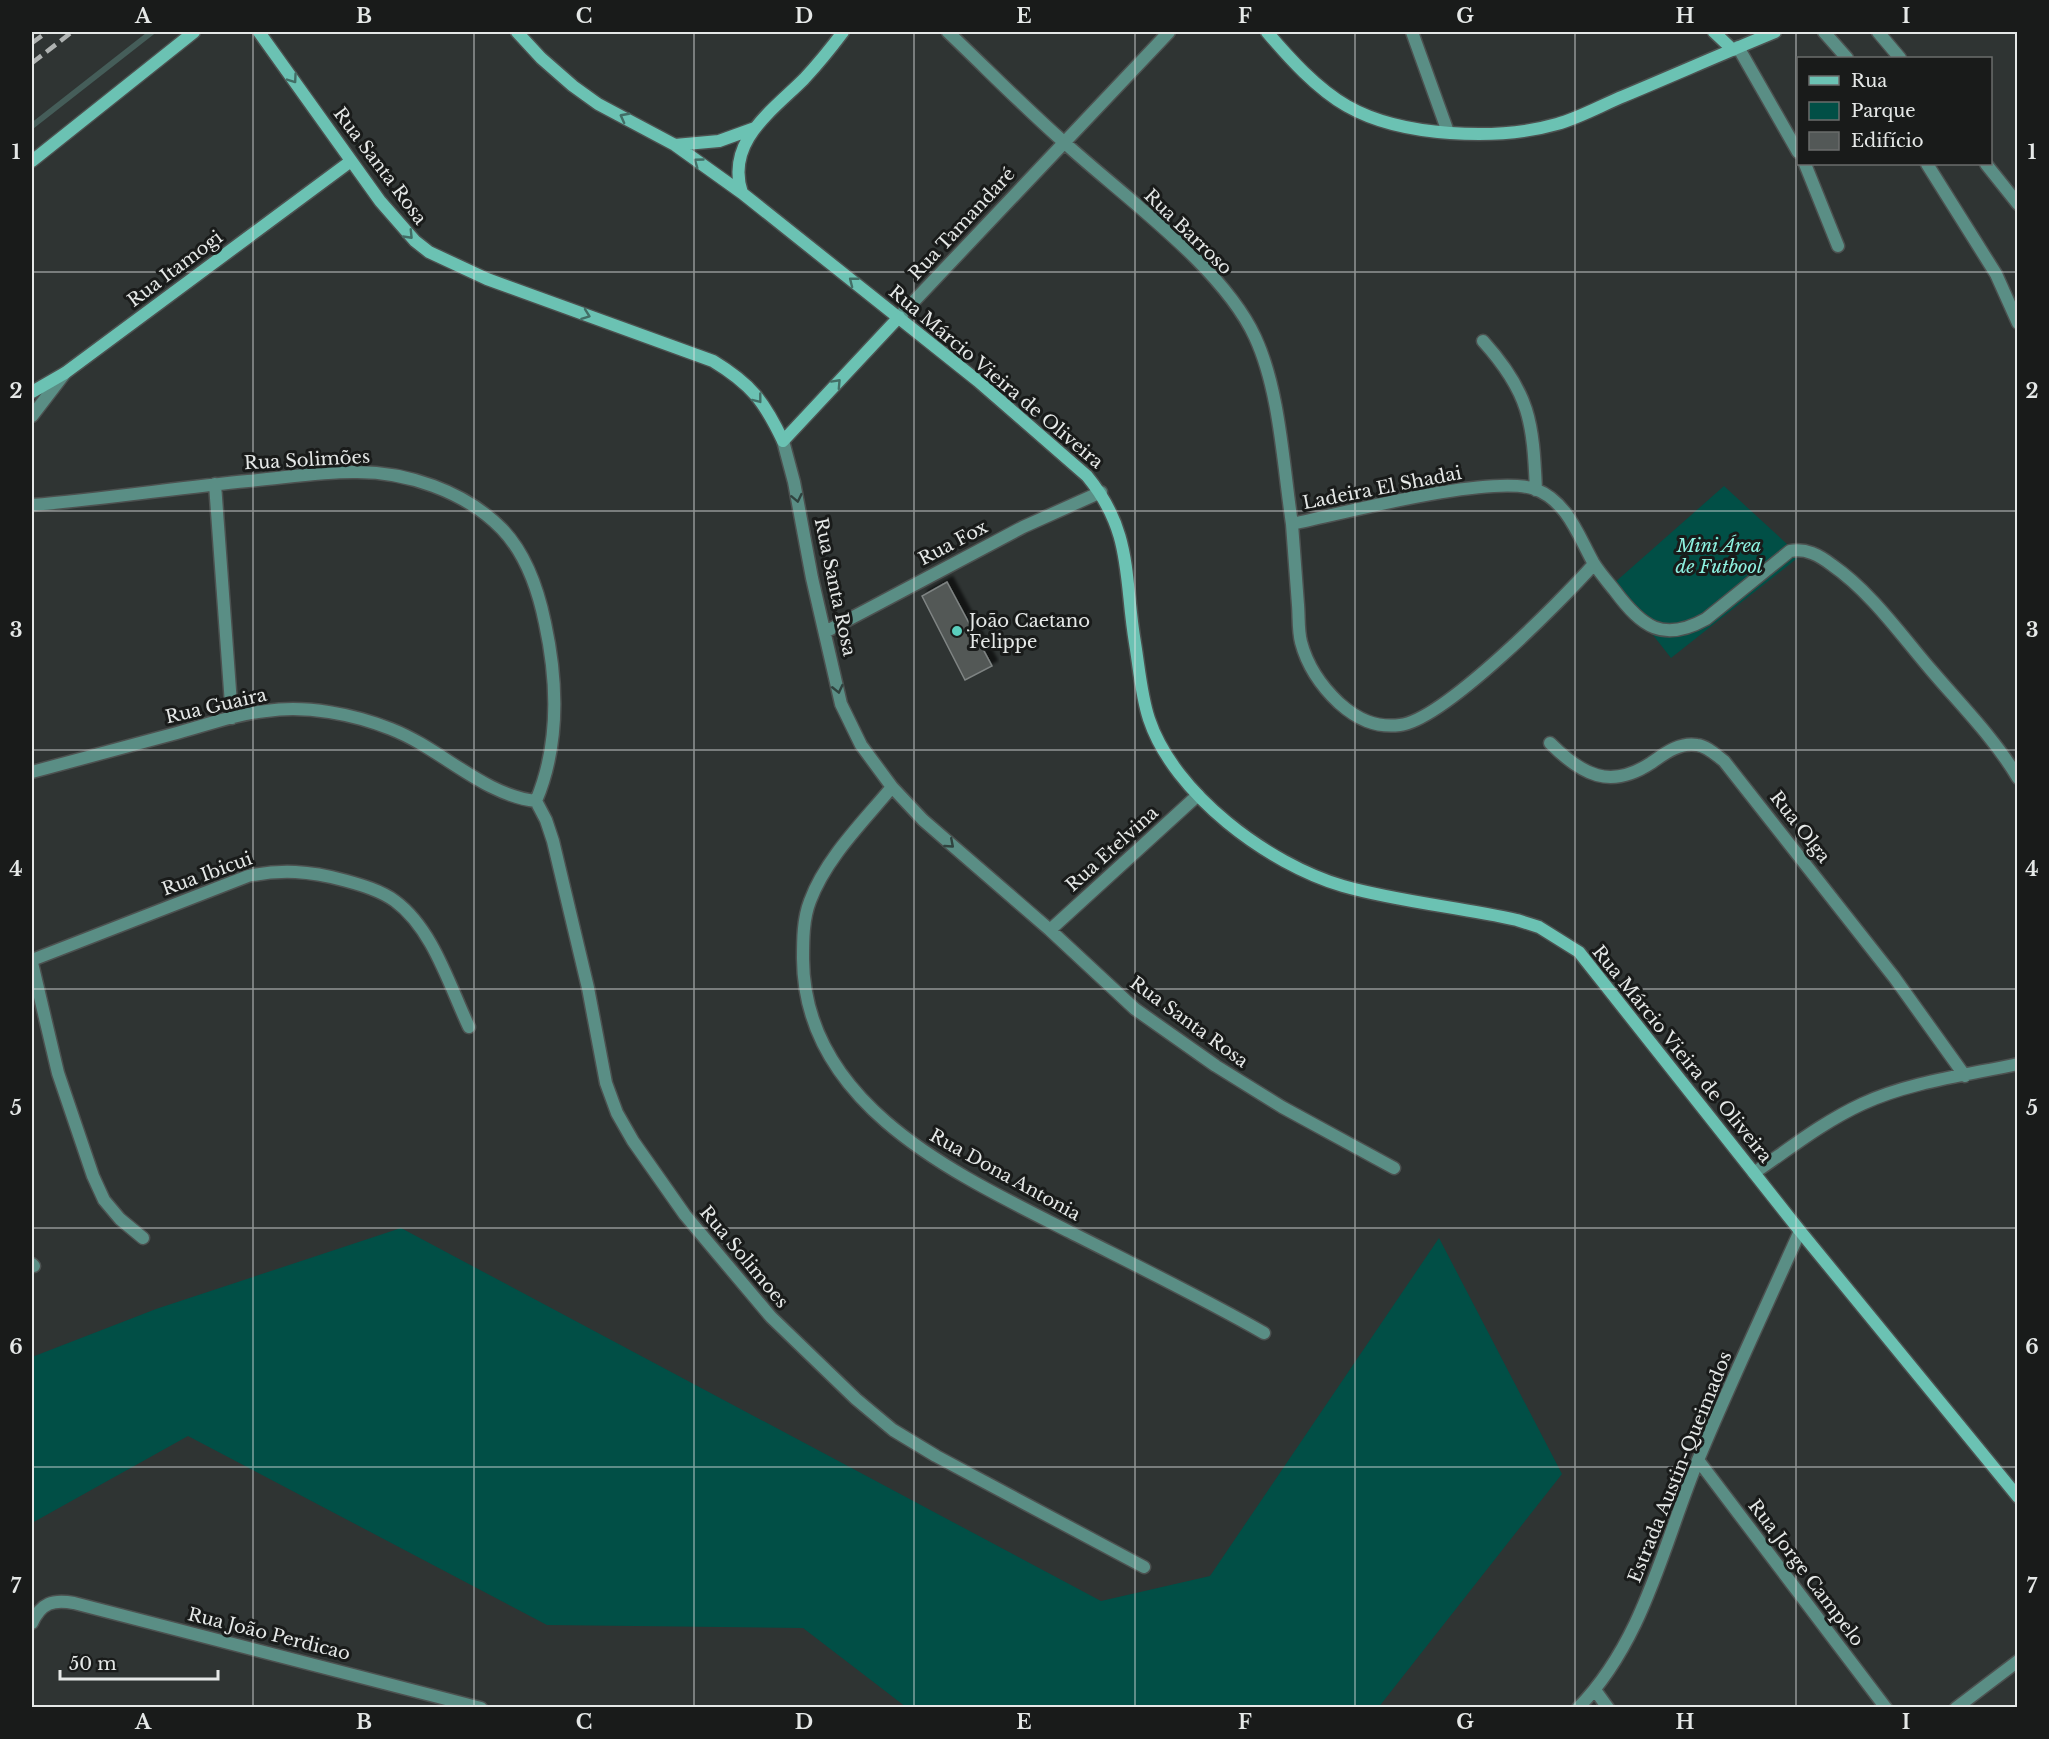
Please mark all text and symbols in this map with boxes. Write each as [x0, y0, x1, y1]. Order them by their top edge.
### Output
text: A [134, 4, 152, 28]
text: B [356, 4, 372, 28]
text: C [576, 4, 592, 28]
text: D [795, 4, 813, 28]
text: E [1016, 4, 1032, 28]
text: F [1238, 4, 1252, 28]
text: G [1456, 4, 1474, 28]
text: H [1676, 4, 1695, 28]
text: I [1902, 4, 1910, 28]
legend [1797, 57, 1992, 165]
text: Rua [1851, 70, 1887, 92]
one-way arrow [286, 73, 297, 84]
text: Parque [1851, 100, 1916, 122]
street label: Rua Santa Rosa [329, 103, 431, 229]
one-way arrow [620, 113, 630, 124]
text: Edifício [1851, 130, 1924, 152]
text: 1 [12, 140, 21, 164]
text: 1 [2028, 140, 2037, 164]
one-way arrow [694, 158, 705, 169]
street label: Rua Tamandaré [904, 163, 1020, 285]
street label: Rua Barroso [1139, 185, 1237, 279]
street label: Rua Itamogi [123, 226, 227, 312]
one-way arrow [402, 228, 413, 239]
one-way arrow [848, 277, 859, 288]
street label: Rua Márcio Vieira de Oliveira [884, 281, 1108, 473]
one-way arrow [580, 307, 591, 320]
text: 2 [9, 379, 23, 403]
text: 2 [2025, 379, 2039, 403]
one-way arrow [830, 380, 841, 391]
one-way arrow [750, 392, 761, 403]
street label: Rua Solimões [243, 446, 371, 474]
street label: Ladeira El Shadai [1301, 462, 1463, 514]
one-way arrow [790, 493, 803, 503]
street label: Rua Santa Rosa [810, 516, 860, 658]
street label: Rua Fox [915, 516, 991, 570]
park label: Mini Área de Futbool [1675, 534, 1763, 578]
place label: João Caetano Felippe [967, 610, 1090, 653]
text: 3 [10, 618, 22, 642]
text: 3 [2026, 618, 2038, 642]
marker: João Caetano Felippe [950, 624, 964, 638]
one-way arrow [831, 683, 844, 693]
street label: Rua Guaira [163, 684, 269, 728]
street label: Rua Olga [1765, 787, 1835, 867]
street label: Rua Etelvina [1061, 802, 1163, 896]
one-way arrow [943, 837, 954, 848]
street label: Rua Ibicui [159, 848, 255, 900]
text: 4 [9, 857, 23, 881]
text: 4 [2025, 857, 2039, 881]
street label: Rua Márcio Vieira de Oliveira [1587, 941, 1777, 1167]
street label: Rua Santa Rosa [1126, 972, 1252, 1072]
text: 5 [10, 1096, 22, 1120]
text: 5 [2026, 1096, 2038, 1120]
street label: Rua Dona Antonia [926, 1124, 1084, 1226]
street label: Rua Solimoes [695, 1202, 793, 1312]
text: 6 [9, 1335, 23, 1359]
text: 6 [2025, 1335, 2039, 1359]
street label: Estrada Austin-Queimados [1623, 1348, 1737, 1586]
street label: Rua Jorge Campelo [1744, 1495, 1868, 1651]
text: 7 [11, 1574, 22, 1598]
text: 7 [2027, 1574, 2038, 1598]
street label: Rua João Perdicao [185, 1603, 353, 1665]
scale bar [60, 1643, 218, 1681]
text: 50 m [69, 1653, 117, 1675]
text: A [134, 1710, 152, 1734]
text: B [356, 1710, 372, 1734]
text: C [576, 1710, 592, 1734]
text: D [795, 1710, 813, 1734]
text: E [1016, 1710, 1032, 1734]
text: F [1238, 1710, 1252, 1734]
text: G [1456, 1710, 1474, 1734]
text: H [1676, 1710, 1695, 1734]
text: I [1902, 1710, 1910, 1734]

